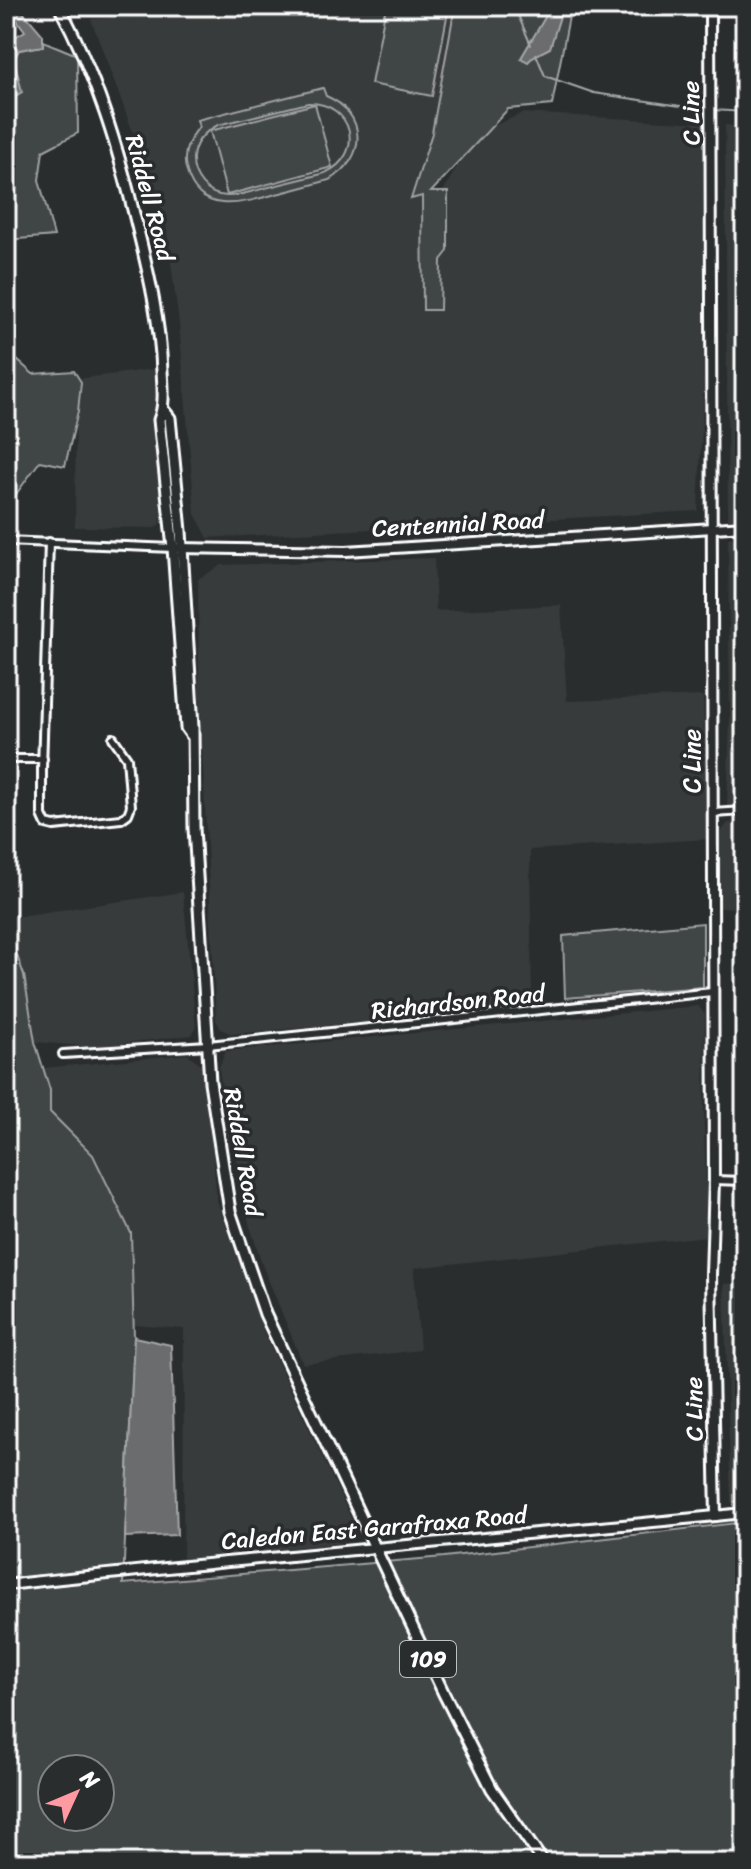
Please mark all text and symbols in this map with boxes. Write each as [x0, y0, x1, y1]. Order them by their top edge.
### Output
street label: C Line [669, 81, 713, 145]
street label: Riddell Road [113, 130, 187, 267]
street label: Centennial Road [371, 498, 546, 549]
street label: C Line [671, 729, 713, 793]
street label: Richardson Road [369, 972, 549, 1032]
street label: Riddell Road [211, 1084, 275, 1221]
street label: C Line [672, 1377, 716, 1441]
street label: Caledon East Garafraxa Road [220, 1494, 531, 1562]
road number: 109 [400, 1641, 456, 1677]
north arrow [36, 1753, 116, 1833]
text: N [70, 1760, 110, 1799]

